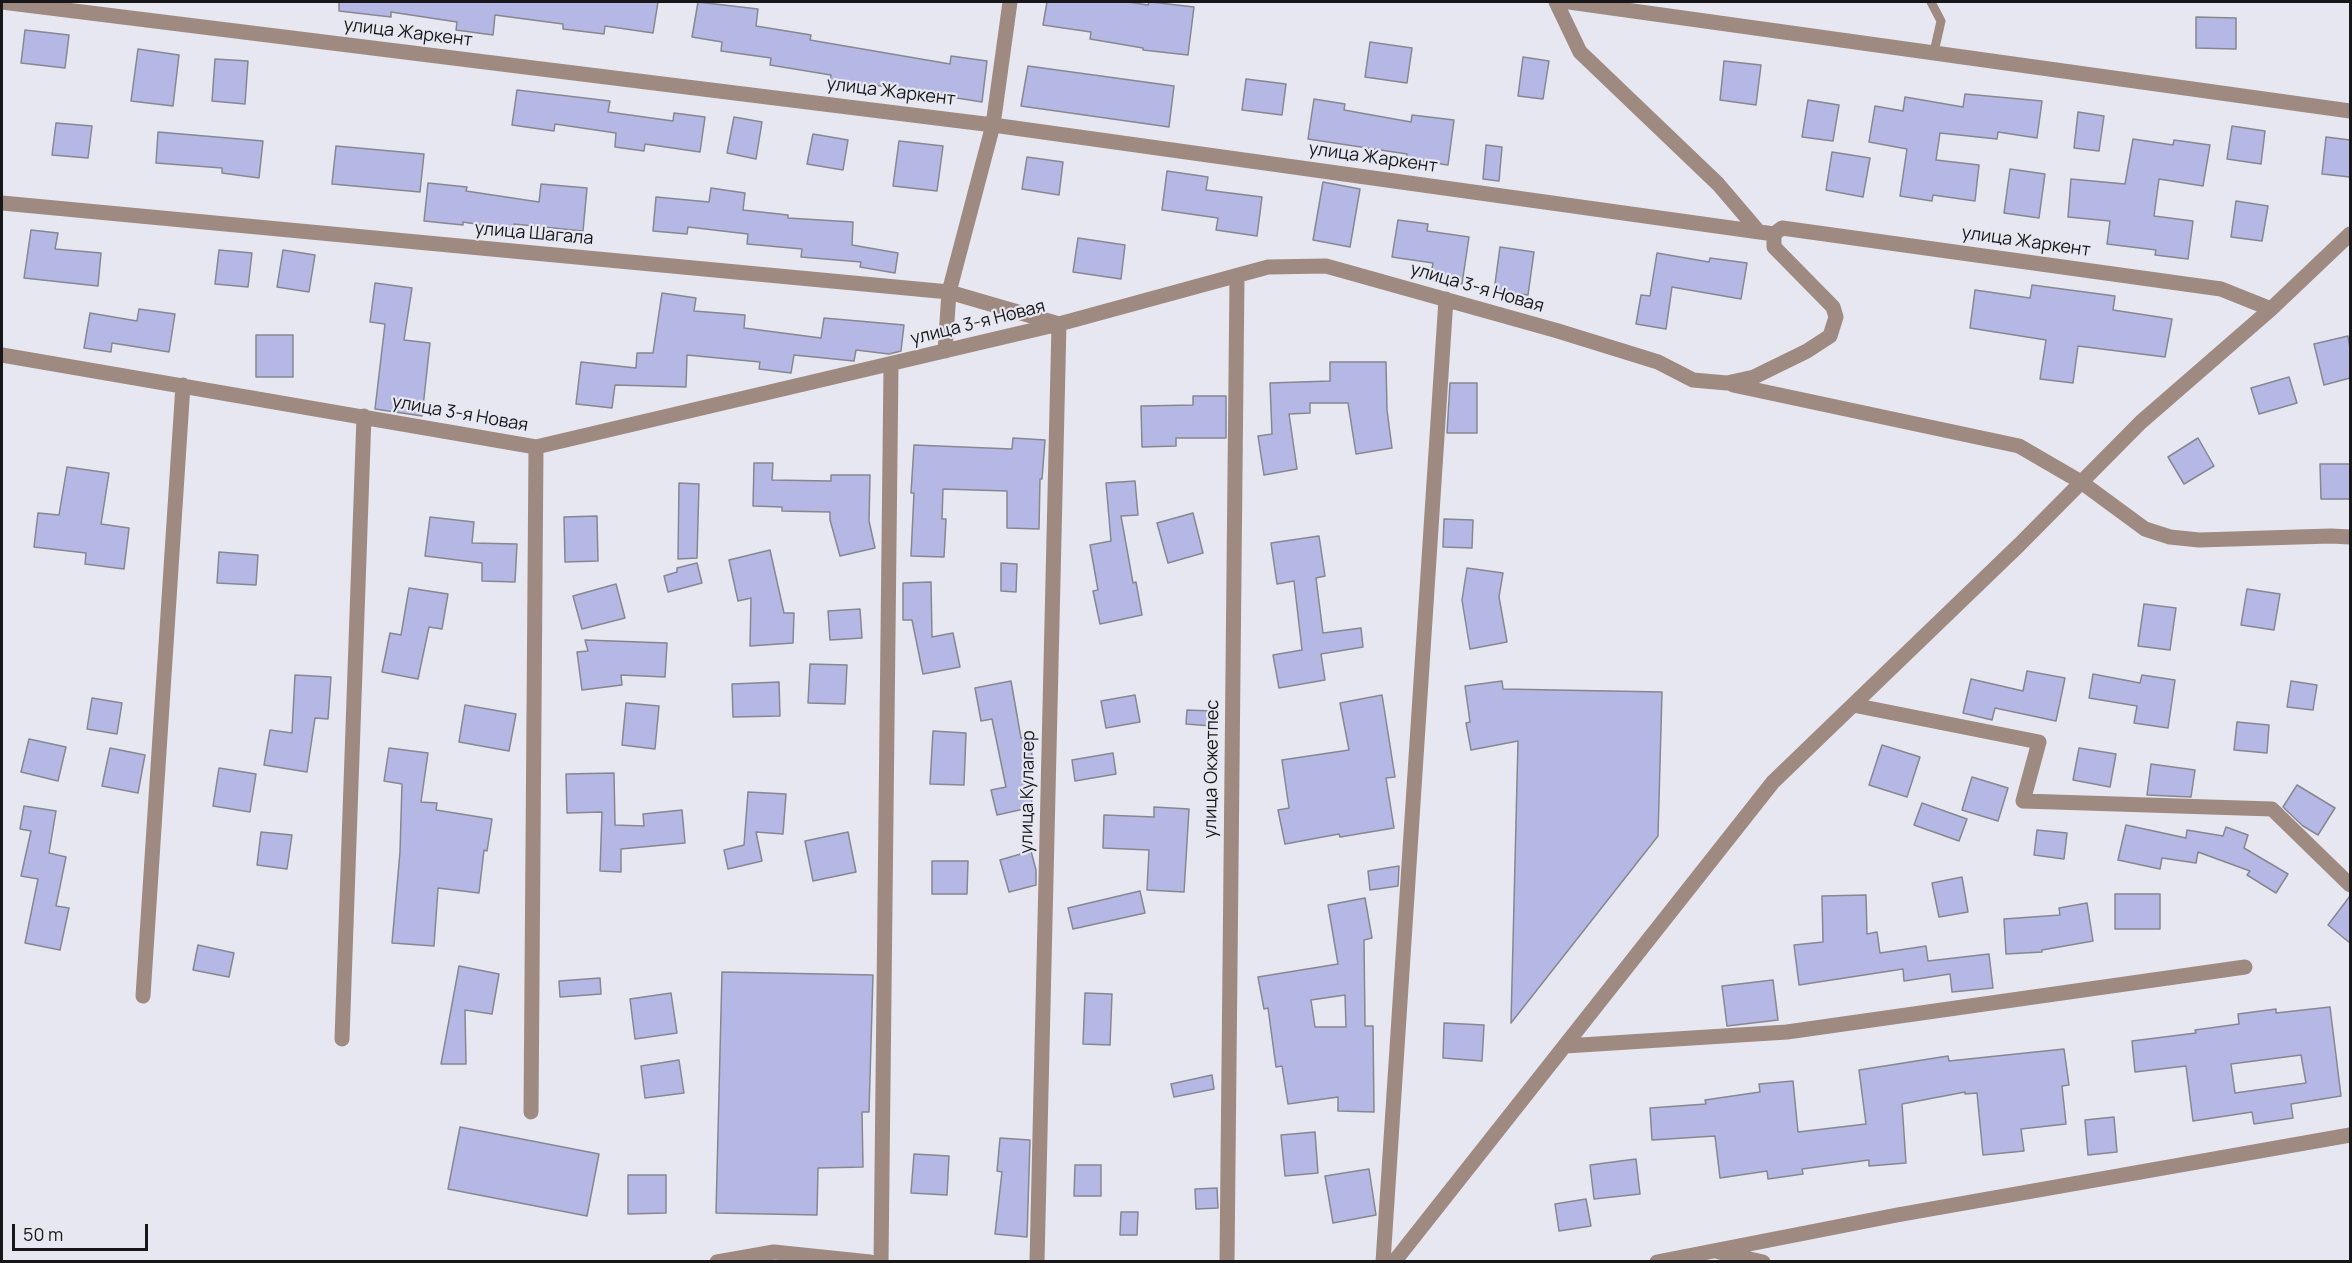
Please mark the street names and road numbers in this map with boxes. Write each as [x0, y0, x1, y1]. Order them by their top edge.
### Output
street label: улица Жаркент [342, 14, 474, 52]
street label: улица Жаркент [825, 73, 957, 111]
street label: улица Жаркент [1307, 138, 1439, 178]
street label: улица Шагала [474, 218, 594, 250]
street label: улица Жаркент [1960, 222, 2092, 262]
street label: улица 3-я Новая [1408, 259, 1546, 317]
street label: улица 3-я Новая [908, 296, 1048, 350]
street label: улица 3-я Новая [390, 391, 530, 437]
street label: улица Окжетпес [1200, 699, 1224, 839]
street label: улица Кулагер [1016, 730, 1040, 854]

